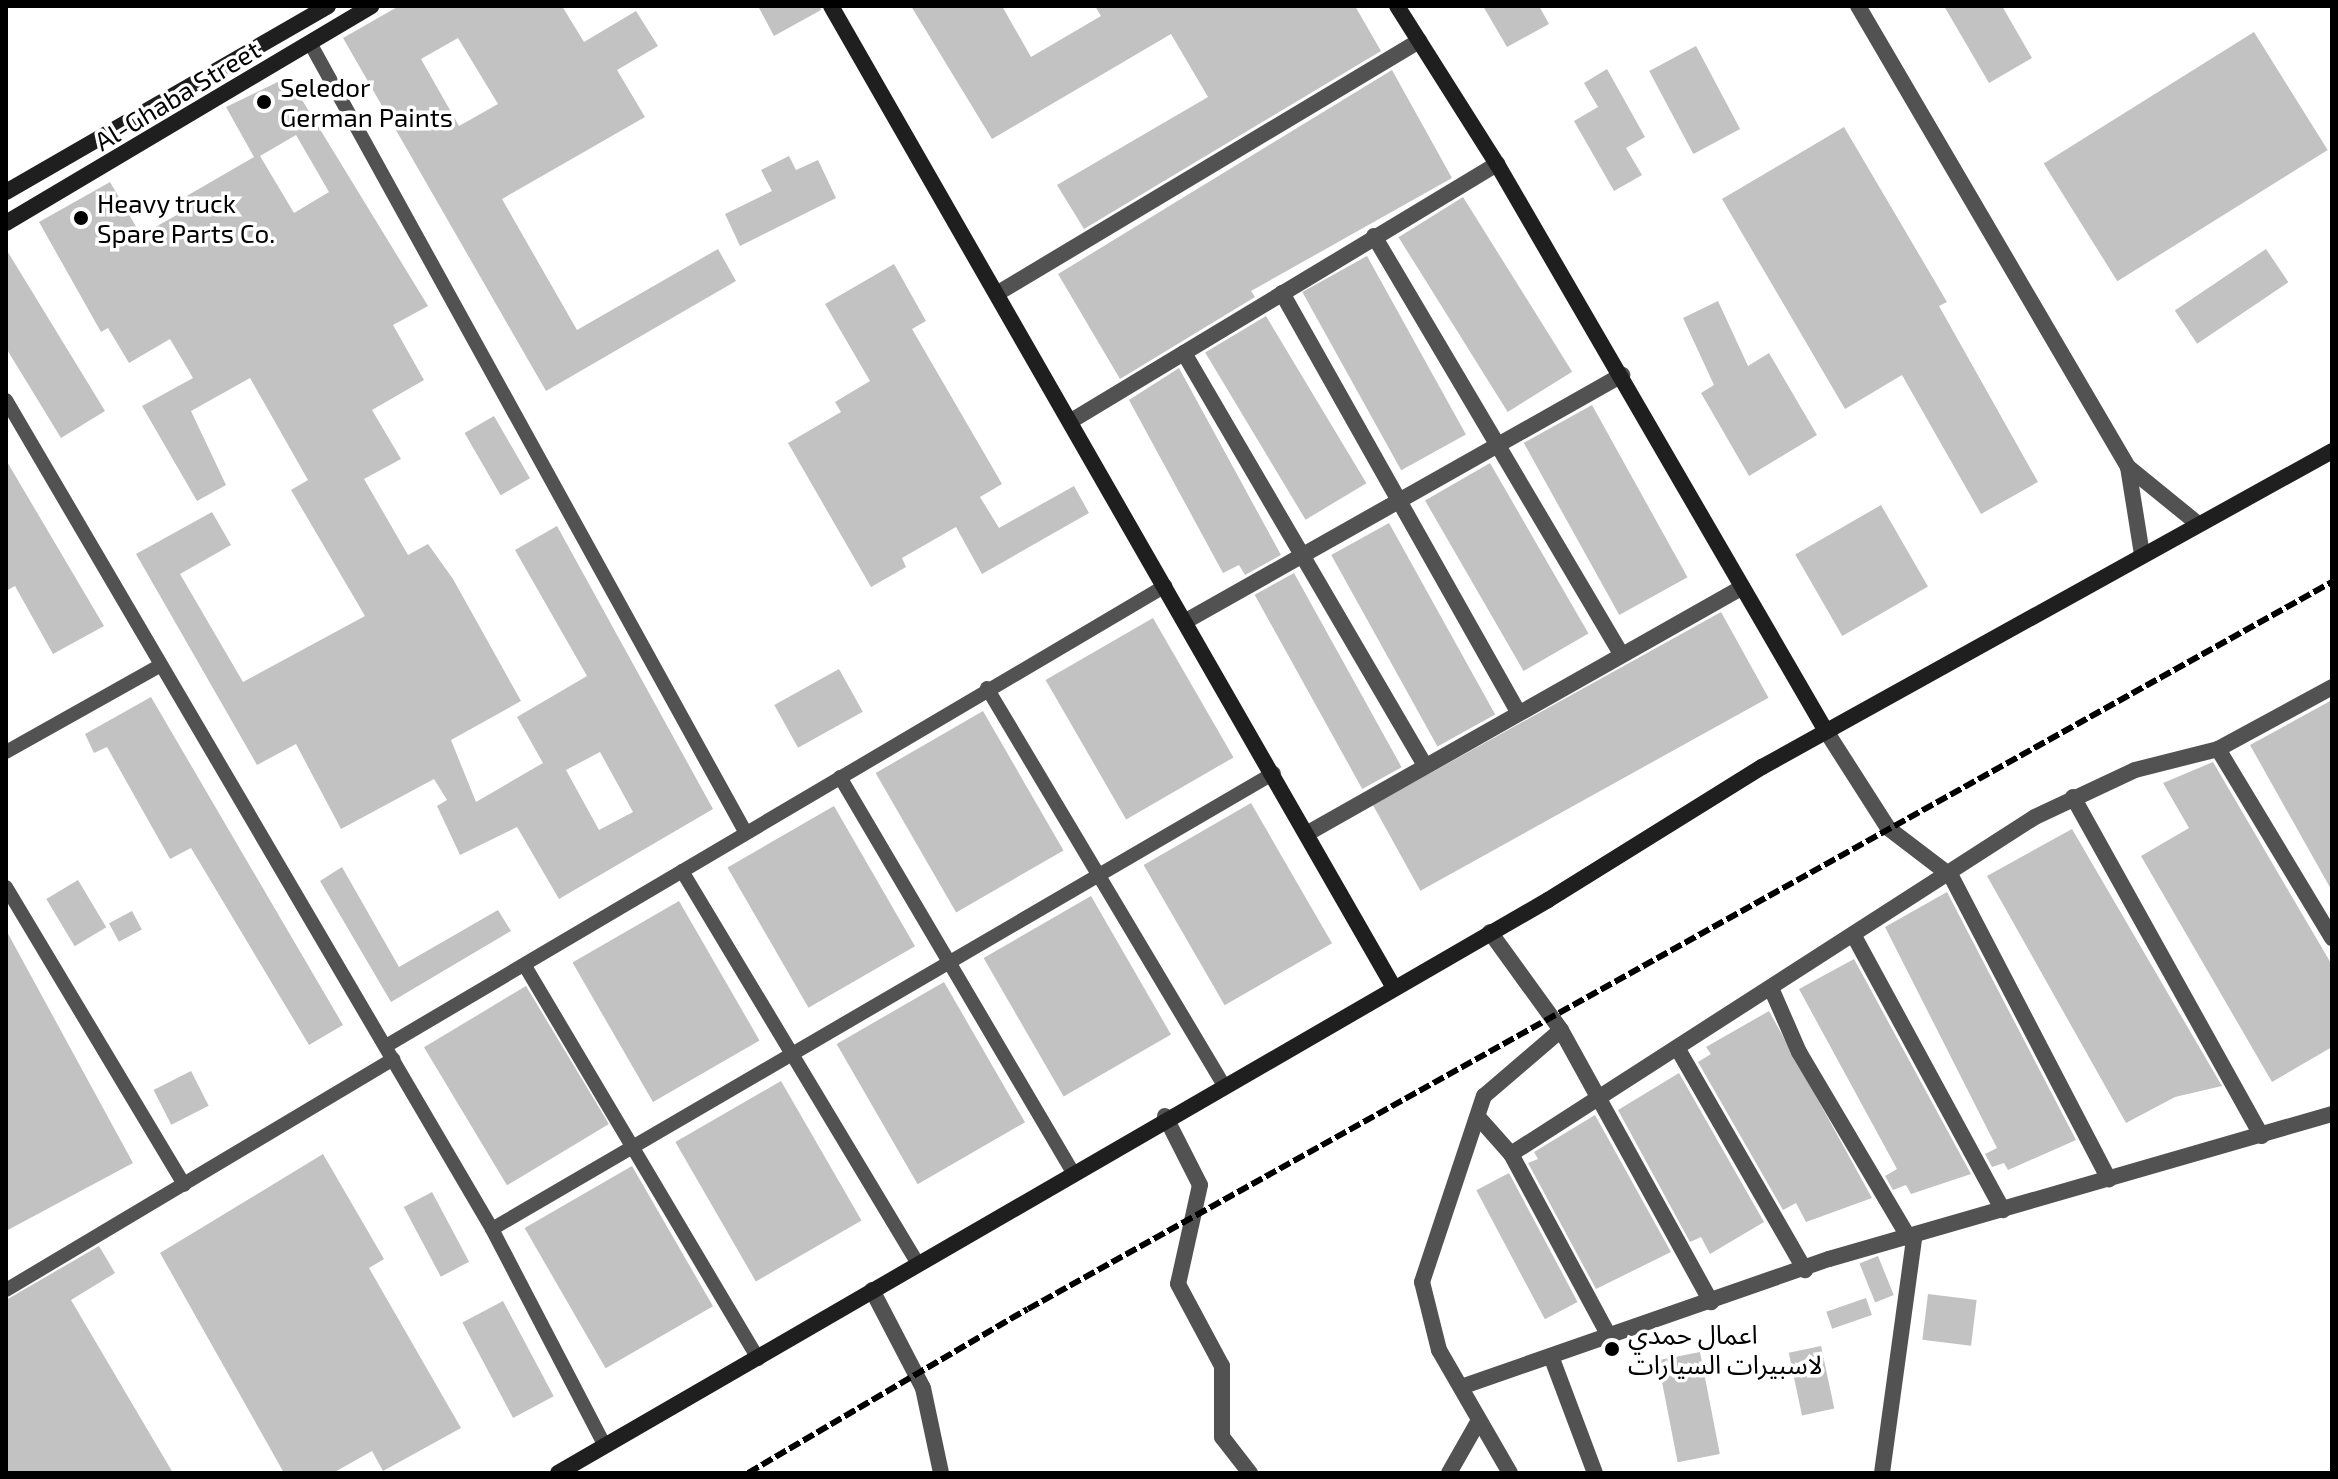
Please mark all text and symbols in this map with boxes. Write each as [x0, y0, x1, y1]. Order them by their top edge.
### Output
street label: Al-Ghaba Street [88, 33, 266, 157]
place label: Seledor German Paints [280, 71, 453, 132]
marker: Seledor German Paints [255, 93, 273, 111]
place label: Heavy truck Spare Parts Co. [97, 187, 275, 248]
marker: Heavy truck Spare Parts Co. [72, 209, 90, 227]
place label: اعمال حمدي لاسبيرات السيارات [1628, 1318, 1823, 1380]
marker: اعمال حمدي لاسبيرات السيارات [1603, 1340, 1621, 1358]

